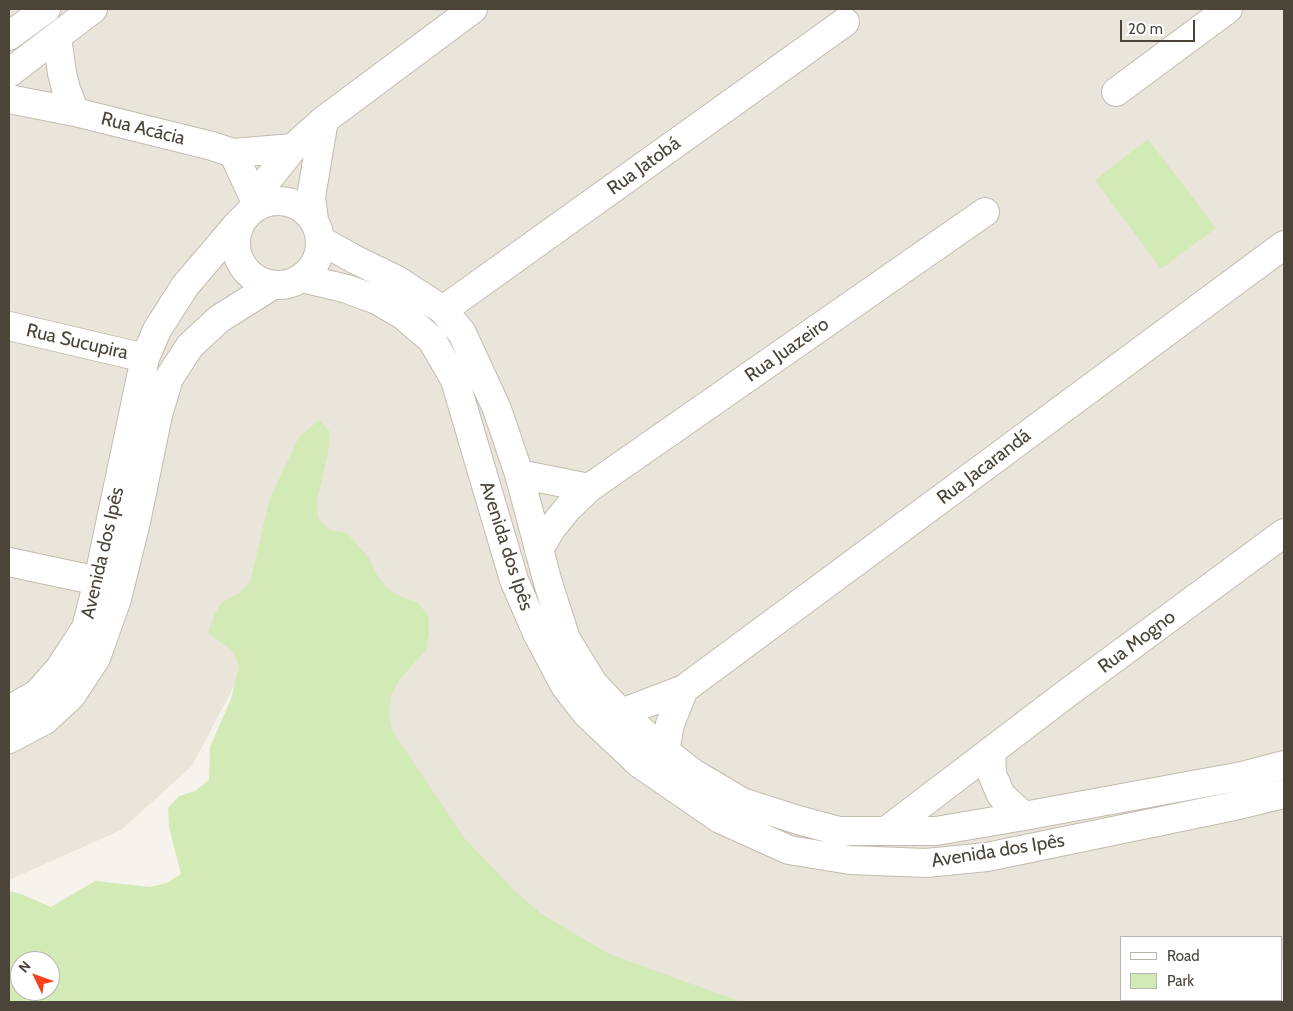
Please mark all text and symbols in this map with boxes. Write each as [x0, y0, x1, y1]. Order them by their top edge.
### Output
scale bar [1123, 10, 1198, 42]
text: 20 m [1128, 20, 1163, 38]
street label: Rua Acácia [99, 108, 187, 150]
street label: Rua Jatobá [603, 132, 685, 200]
street label: Rua Juazeiro [741, 313, 833, 387]
street label: Rua Sucupira [24, 319, 130, 365]
street label: Rua Jacarandá [933, 424, 1035, 510]
street label: Avenida dos Ipês [474, 479, 538, 613]
street label: Avenida dos Ipês [77, 485, 129, 621]
street label: Rua Mogno [1094, 606, 1180, 678]
street label: Avenida dos Ipês [930, 829, 1066, 873]
legend [1120, 936, 1283, 1001]
text: Road [1167, 947, 1200, 965]
north arrow [10, 951, 60, 1001]
text: N [15, 957, 35, 976]
text: Park [1167, 972, 1194, 990]

